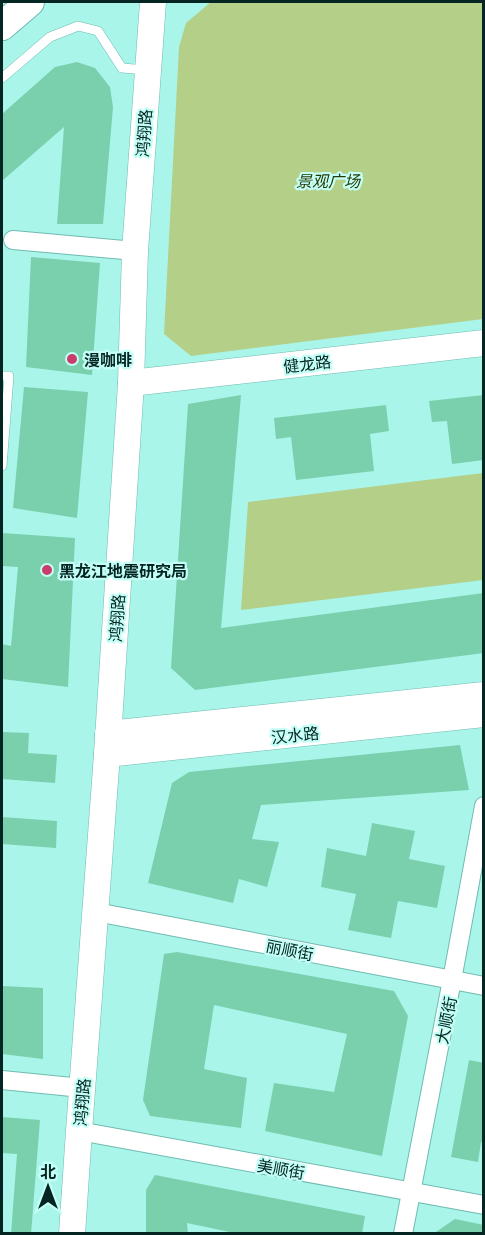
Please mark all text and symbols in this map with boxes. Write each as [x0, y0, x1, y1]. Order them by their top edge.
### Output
street label: 鸿翔路 [129, 108, 157, 158]
park label: 景观广场 [296, 168, 362, 192]
place label: 漫咖啡 [84, 347, 132, 371]
street label: 健龙路 [282, 348, 332, 378]
marker: 漫咖啡 [65, 352, 79, 366]
place label: 黑龙江地震研究局 [59, 558, 187, 582]
marker: 黑龙江地震研究局 [40, 563, 54, 577]
street label: 鸿翔路 [102, 593, 130, 643]
street label: 汉水路 [270, 720, 320, 748]
street label: 丽顺街 [264, 933, 316, 965]
street label: 大顺街 [429, 994, 461, 1046]
street label: 鸿翔路 [67, 1077, 95, 1127]
street label: 美顺街 [255, 1152, 307, 1184]
north arrow [18, 1157, 78, 1217]
text: 北 [40, 1159, 56, 1183]

